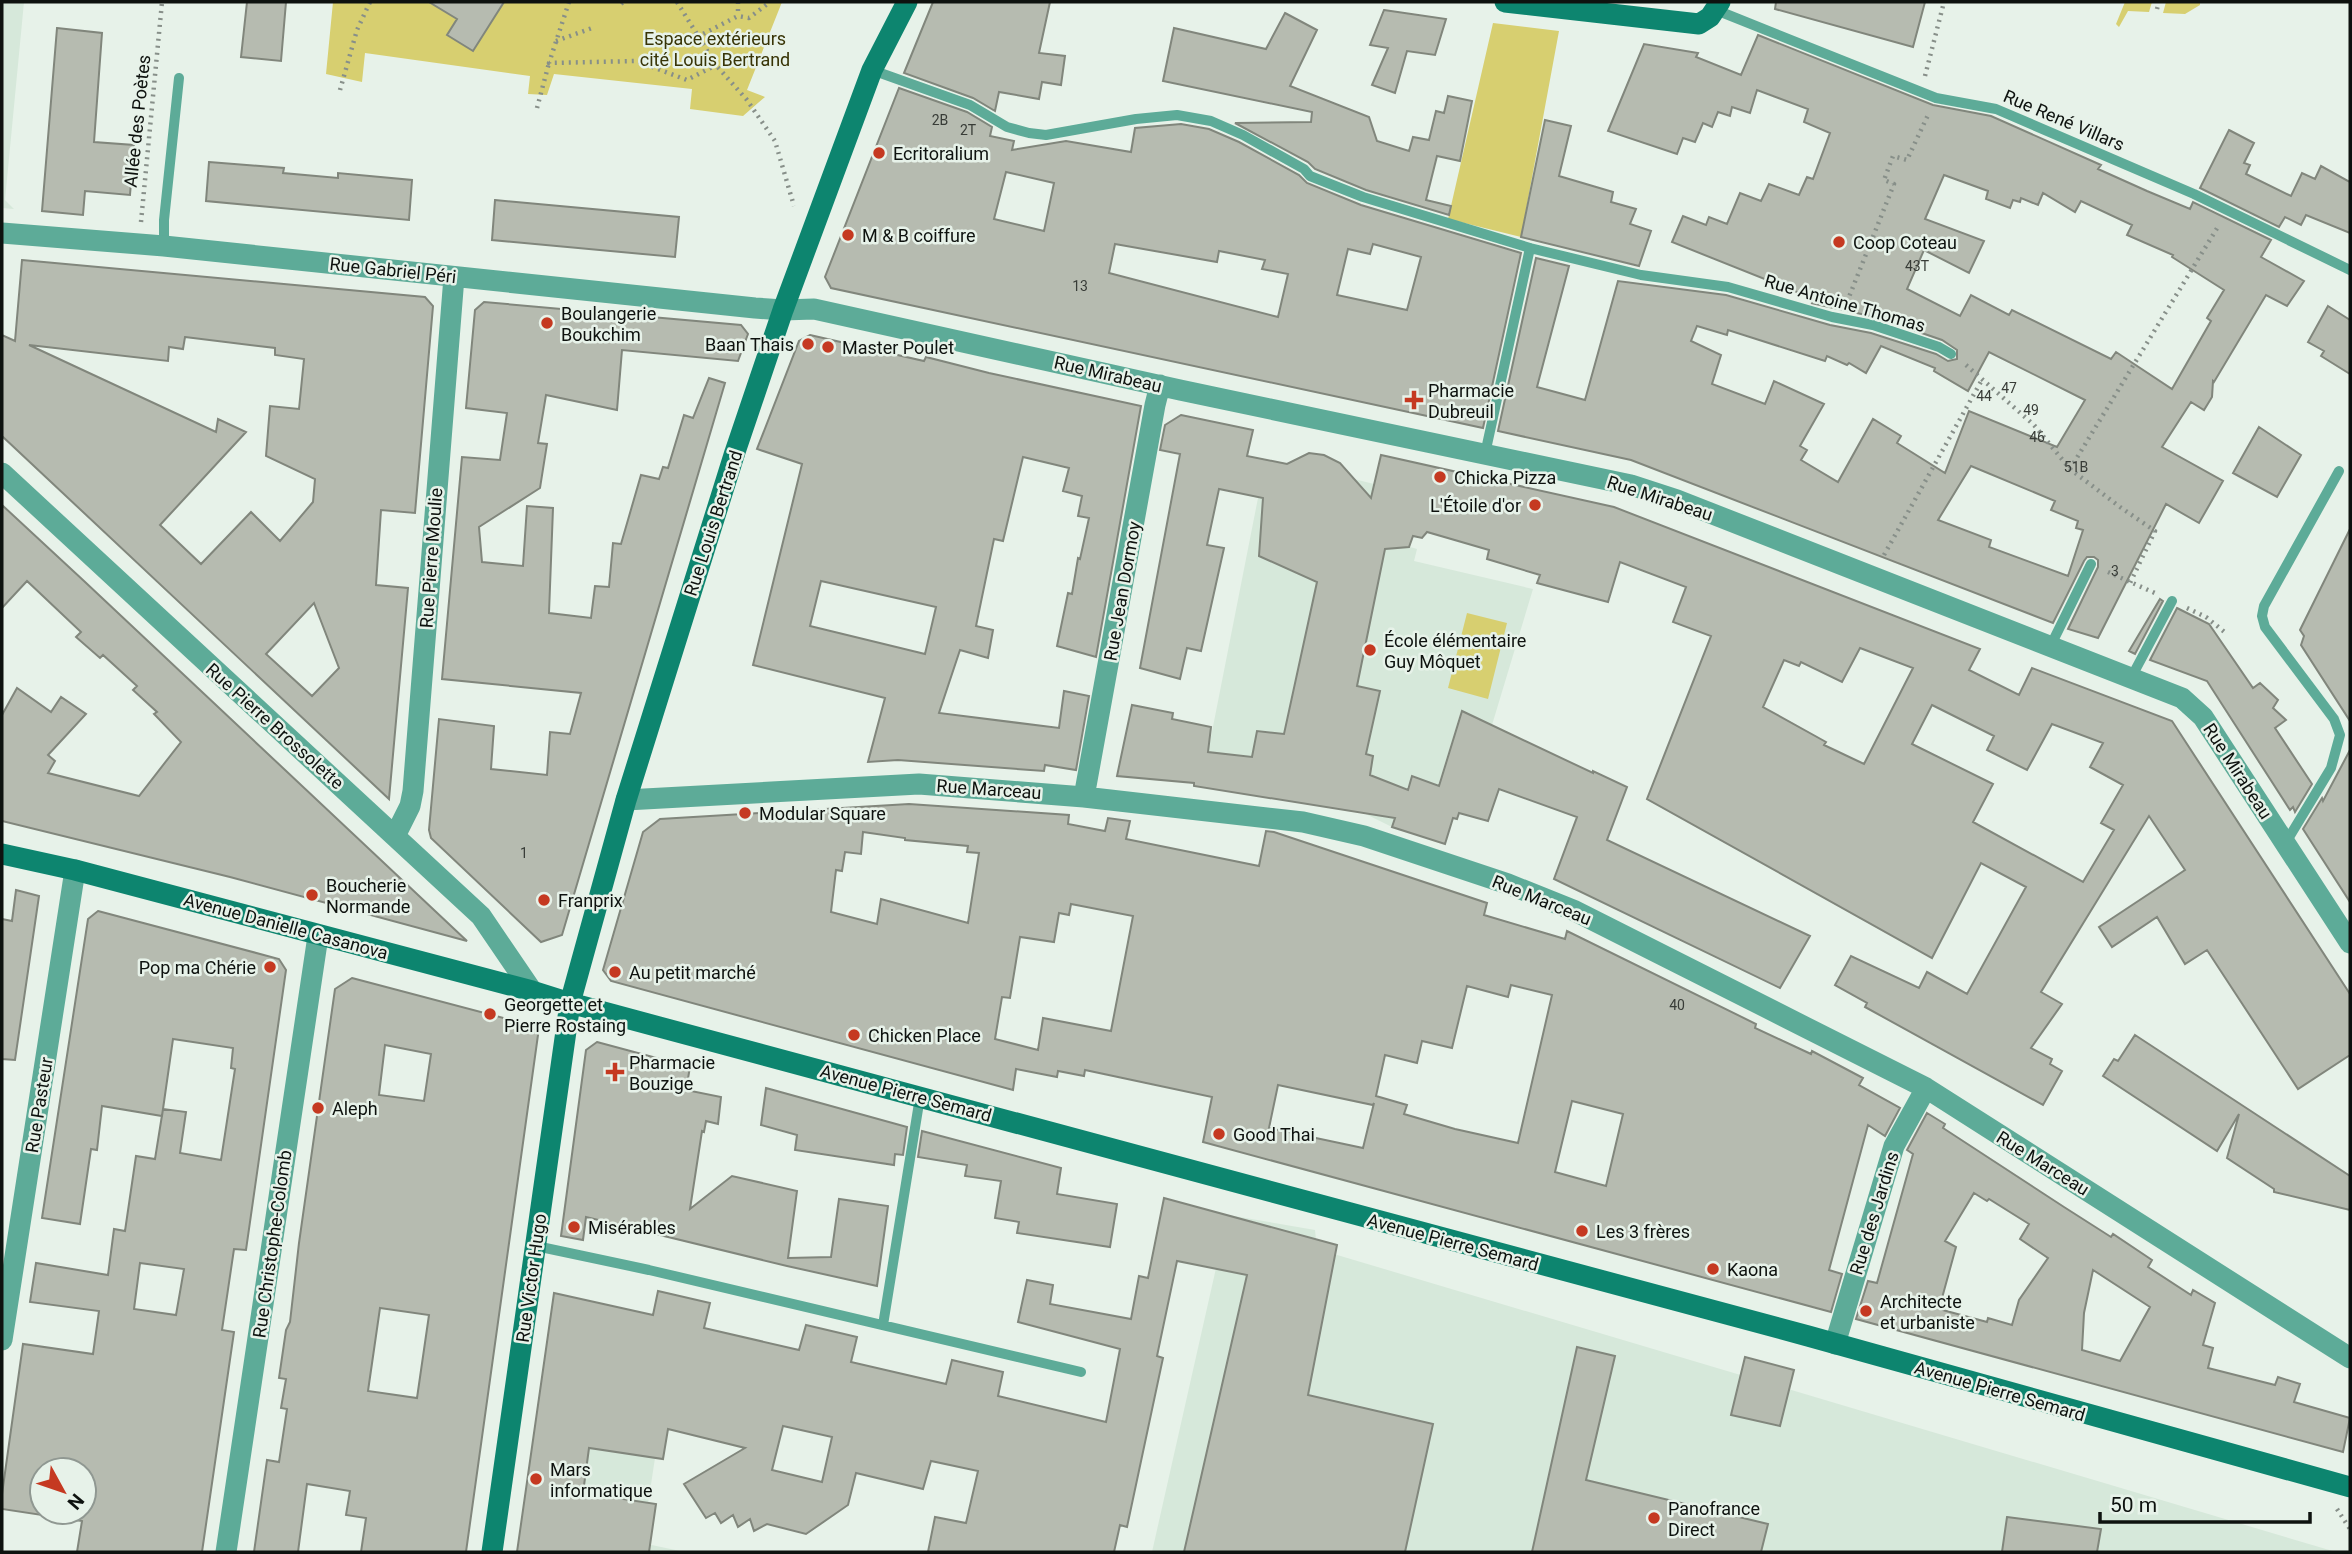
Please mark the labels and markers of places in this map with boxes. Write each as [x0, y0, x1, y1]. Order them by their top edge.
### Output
place label: Ecritoralium [893, 143, 989, 164]
marker: Ecritoralium [871, 145, 887, 161]
place label: M & B coiffure [862, 225, 976, 246]
marker: M & B coiffure [840, 227, 856, 243]
place label: Coop Coteau [1853, 232, 1957, 253]
marker: Coop Coteau [1831, 234, 1847, 250]
place label: Boulangerie Boukchim [561, 303, 656, 345]
marker: Boulangerie Boukchim [539, 315, 555, 331]
place label: Baan Thais [705, 334, 794, 355]
marker: Baan Thais [800, 336, 816, 352]
place label: Master Poulet [842, 337, 954, 358]
marker: Master Poulet [820, 339, 836, 355]
place label: Pharmacie Dubreuil [1428, 380, 1514, 422]
marker: Pharmacie Dubreuil [1406, 392, 1422, 408]
place label: Chicka Pizza [1454, 467, 1556, 488]
marker: Chicka Pizza [1432, 469, 1448, 485]
place label: L'Étoile d'or [1430, 495, 1521, 516]
marker: L'Étoile d'or [1527, 497, 1543, 513]
place label: École élémentaire Guy Môquet [1384, 630, 1526, 672]
marker: École élémentaire Guy Môquet [1362, 642, 1378, 658]
place label: Modular Square [759, 803, 886, 824]
marker: Modular Square [737, 805, 753, 821]
place label: Boucherie Normande [326, 875, 410, 917]
marker: Boucherie Normande [304, 887, 320, 903]
place label: Franprix [558, 890, 623, 911]
marker: Franprix [536, 892, 552, 908]
place label: Pop ma Chérie [139, 957, 256, 978]
marker: Pop ma Chérie [262, 959, 278, 975]
place label: Au petit marché [629, 962, 756, 983]
marker: Au petit marché [607, 964, 623, 980]
place label: Georgette et Pierre Rostaing [504, 994, 626, 1036]
marker: Georgette et Pierre Rostaing [482, 1006, 498, 1022]
place label: Chicken Place [868, 1025, 981, 1046]
marker: Chicken Place [846, 1027, 862, 1043]
place label: Pharmacie Bouzige [629, 1052, 715, 1094]
marker: Pharmacie Bouzige [607, 1064, 623, 1080]
place label: Aleph [332, 1098, 378, 1119]
marker: Aleph [310, 1100, 326, 1116]
place label: Good Thai [1233, 1124, 1315, 1145]
marker: Good Thai [1211, 1126, 1227, 1142]
place label: Misérables [588, 1217, 676, 1238]
marker: Misérables [566, 1219, 582, 1235]
place label: Les 3 frères [1596, 1221, 1690, 1242]
marker: Les 3 frères [1574, 1223, 1590, 1239]
place label: Kaona [1727, 1259, 1778, 1280]
marker: Kaona [1705, 1261, 1721, 1277]
place label: Architecte et urbaniste [1880, 1291, 1975, 1333]
marker: Architecte et urbaniste [1858, 1303, 1874, 1319]
place label: Mars informatique [550, 1459, 652, 1501]
marker: Mars informatique [528, 1471, 544, 1487]
place label: Panofrance Direct [1668, 1498, 1760, 1540]
marker: Panofrance Direct [1646, 1510, 1662, 1526]

